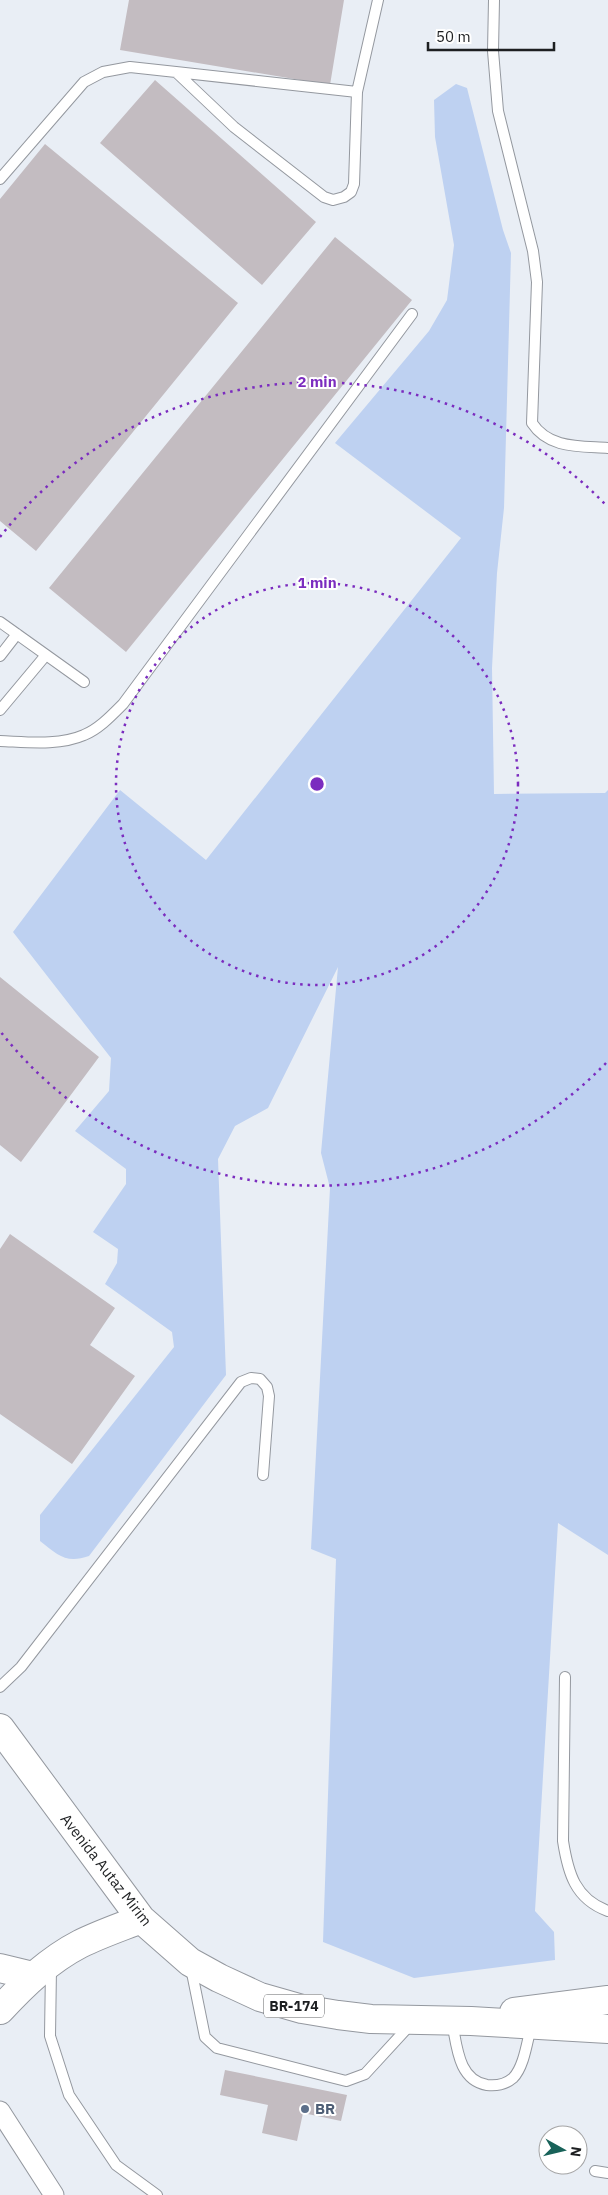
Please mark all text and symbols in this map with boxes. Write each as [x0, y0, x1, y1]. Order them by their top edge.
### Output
scale bar [428, 20, 554, 52]
text: 50 m [436, 27, 471, 46]
text: 2 min [297, 372, 337, 391]
text: 1 min [297, 573, 337, 592]
centre of rings [308, 775, 326, 793]
street label: Avenida Autaz Mirim [57, 1810, 156, 1930]
road number: BR-174 [264, 1994, 324, 2018]
place label: BR [315, 2099, 335, 2118]
marker: BR [299, 2103, 311, 2115]
north arrow [538, 2125, 588, 2175]
text: N [566, 2146, 585, 2158]

